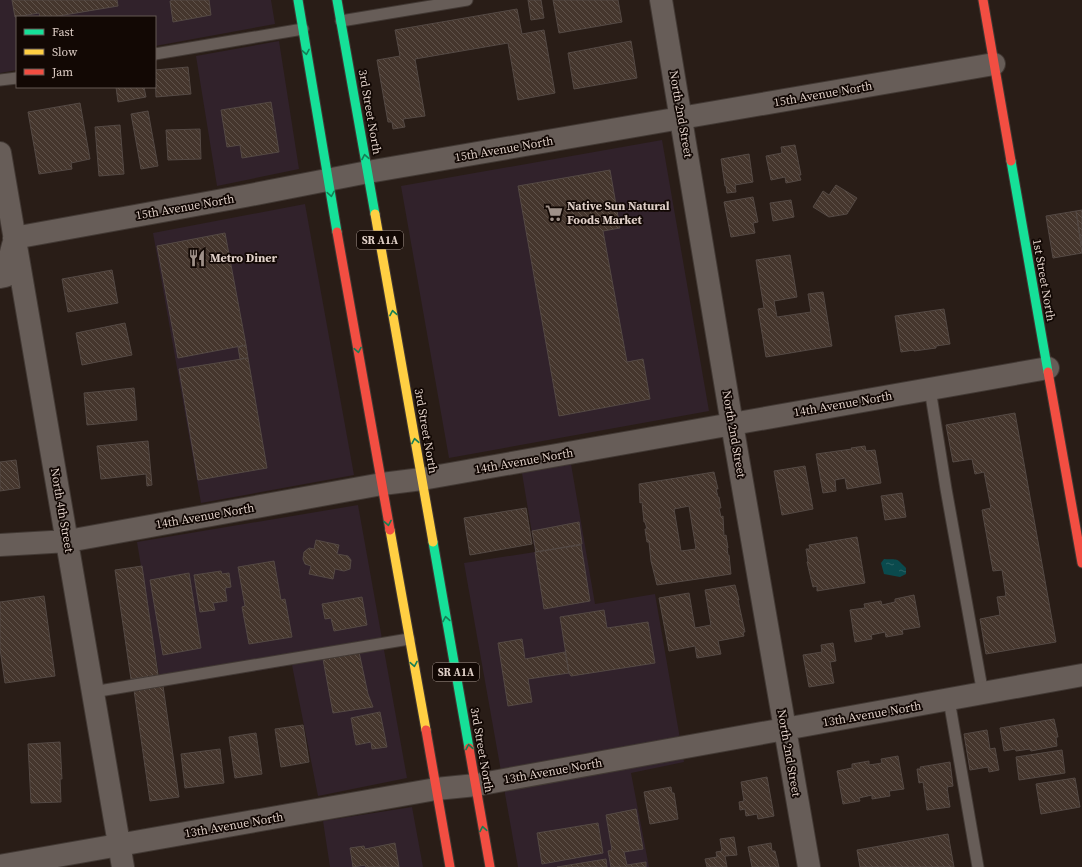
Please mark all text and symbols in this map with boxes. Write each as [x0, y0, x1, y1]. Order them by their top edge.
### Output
legend [16, 16, 156, 88]
text: Fast [52, 24, 74, 40]
text: Slow [52, 44, 78, 60]
one-way arrow [302, 49, 310, 55]
text: Jam [51, 64, 73, 80]
street label: 3rd Street North [355, 68, 385, 156]
street label: North 2nd Street [665, 69, 697, 159]
street label: 15th Avenue North [772, 77, 874, 111]
street label: 15th Avenue North [453, 132, 555, 166]
one-way arrow [362, 154, 370, 160]
street label: 15th Avenue North [134, 190, 236, 224]
one-way arrow [326, 191, 334, 197]
place label: Native Sun Natural Foods Market [567, 198, 670, 228]
supermarket icon: Native Sun Natural Foods Market [544, 203, 564, 223]
road number: SR A1A [357, 231, 403, 249]
street label: 1st Street North [1029, 238, 1059, 322]
restaurant icon: Metro Diner [187, 248, 207, 268]
place label: Metro Diner [210, 250, 278, 266]
one-way arrow [389, 310, 398, 316]
one-way arrow [353, 347, 362, 353]
street label: 3rd Street North [411, 387, 441, 475]
street label: 14th Avenue North [792, 387, 894, 421]
street label: North 2nd Street [718, 389, 750, 479]
one-way arrow [411, 438, 420, 444]
street label: 14th Avenue North [473, 444, 575, 478]
street label: North 4th Street [47, 467, 77, 554]
street label: 14th Avenue North [154, 499, 256, 533]
one-way arrow [384, 520, 392, 526]
one-way arrow [442, 616, 451, 622]
one-way arrow [409, 661, 417, 668]
road number: SR A1A [433, 663, 479, 681]
street label: 13th Avenue North [821, 697, 923, 731]
street label: 3rd Street North [467, 706, 497, 794]
street label: North 2nd Street [773, 708, 805, 798]
one-way arrow [465, 744, 474, 750]
street label: 13th Avenue North [502, 754, 604, 788]
street label: 13th Avenue North [183, 808, 285, 842]
one-way arrow [479, 825, 488, 832]

